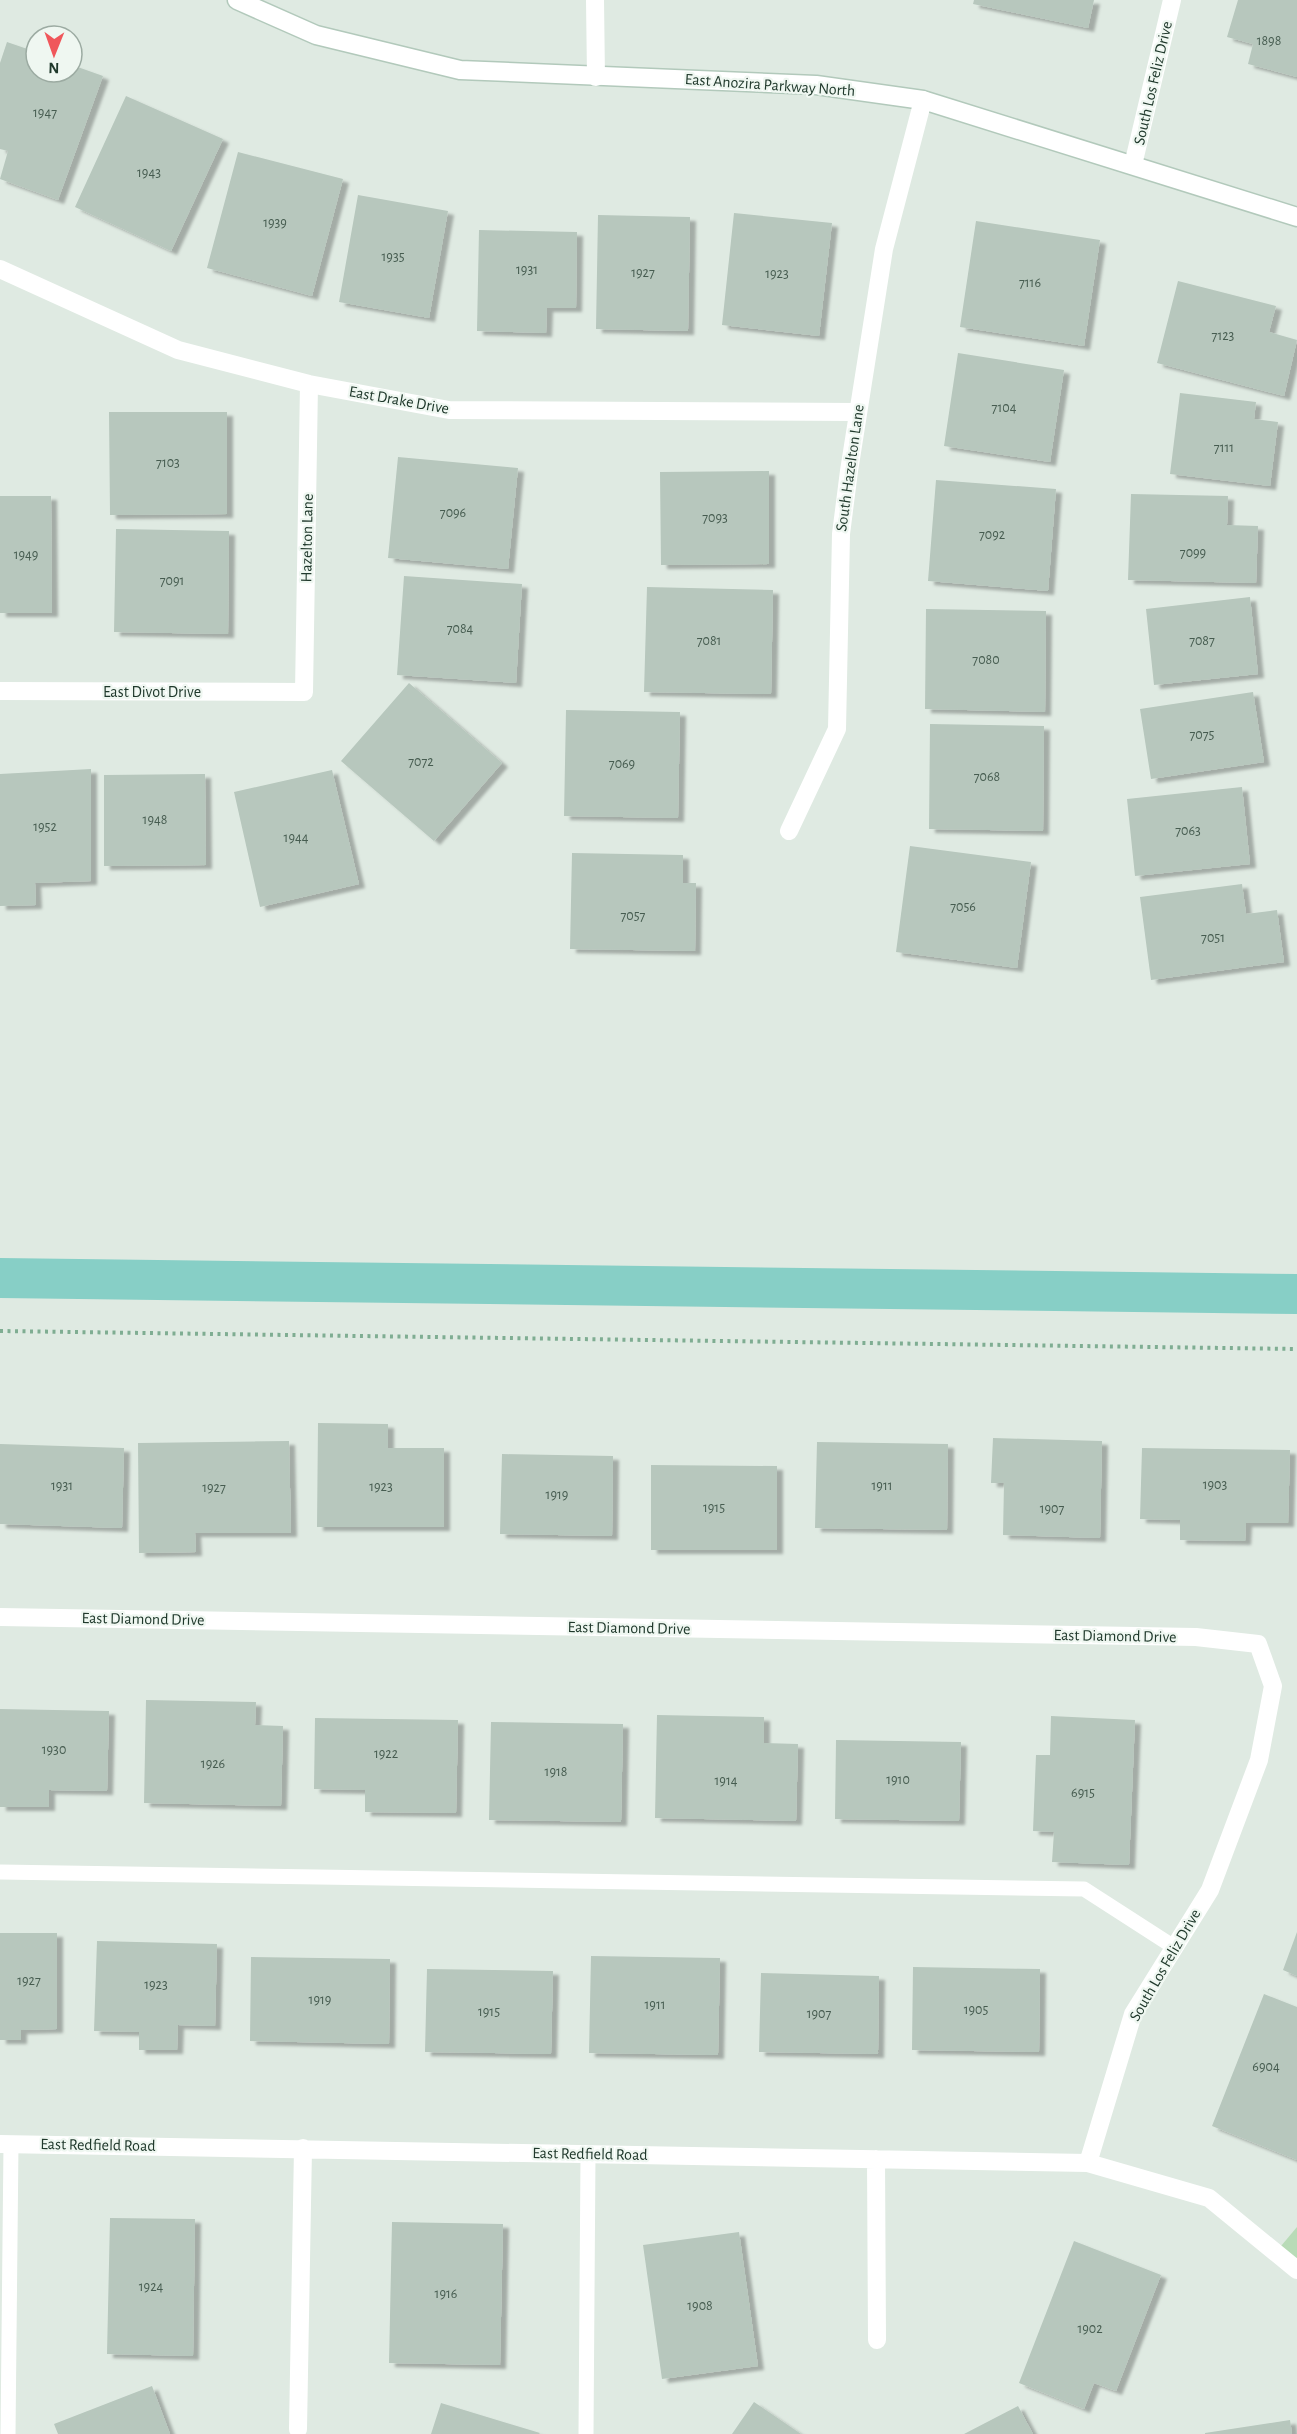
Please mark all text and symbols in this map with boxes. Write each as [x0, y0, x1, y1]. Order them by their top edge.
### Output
street label: South Los Feliz Drive [1131, 20, 1175, 146]
north arrow [24, 24, 84, 84]
house number: 1898 [1257, 34, 1281, 48]
text: N [48, 60, 59, 76]
street label: East Anozira Parkway North [684, 71, 856, 100]
house number: 1947 [33, 106, 57, 120]
house number: 1943 [137, 166, 161, 180]
house number: 1939 [263, 216, 287, 230]
house number: 1935 [381, 250, 405, 264]
house number: 1931 [516, 263, 538, 277]
house number: 1927 [631, 266, 655, 280]
house number: 1923 [765, 267, 789, 281]
house number: 7116 [1019, 276, 1041, 290]
house number: 7123 [1212, 329, 1235, 343]
street label: East Drake Drive [348, 383, 450, 417]
house number: 7104 [992, 401, 1017, 415]
street label: South Hazelton Lane [833, 403, 867, 533]
house number: 7111 [1214, 441, 1234, 455]
house number: 7103 [156, 456, 180, 470]
street label: Hazelton Lane [298, 494, 316, 582]
house number: 7096 [440, 506, 466, 520]
house number: 7093 [702, 511, 728, 525]
house number: 7092 [979, 528, 1005, 542]
house number: 7099 [1180, 546, 1206, 560]
house number: 1949 [14, 548, 38, 562]
house number: 7091 [160, 574, 184, 588]
house number: 7084 [447, 622, 474, 636]
house number: 7081 [697, 634, 721, 648]
house number: 7087 [1189, 634, 1215, 648]
house number: 7080 [972, 653, 1000, 667]
street label: East Divot Drive [103, 684, 201, 700]
house number: 7075 [1190, 728, 1215, 742]
house number: 7072 [408, 755, 434, 769]
house number: 7069 [609, 757, 635, 771]
house number: 7068 [974, 770, 1000, 784]
house number: 1948 [143, 813, 167, 827]
house number: 1952 [33, 820, 57, 834]
house number: 7063 [1175, 824, 1201, 838]
house number: 1944 [284, 831, 309, 845]
house number: 7056 [950, 900, 976, 914]
house number: 7057 [621, 909, 646, 923]
house number: 7051 [1201, 931, 1225, 945]
house number: 1903 [1203, 1478, 1228, 1492]
house number: 1931 [51, 1479, 73, 1493]
house number: 1911 [871, 1479, 893, 1493]
house number: 1923 [369, 1480, 393, 1494]
house number: 1927 [202, 1481, 226, 1495]
house number: 1919 [546, 1488, 568, 1502]
house number: 1915 [703, 1501, 725, 1515]
house number: 1907 [1040, 1502, 1064, 1516]
street label: East Diamond Drive [81, 1610, 205, 1628]
street label: East Diamond Drive [567, 1619, 691, 1637]
street label: East Diamond Drive [1053, 1627, 1177, 1645]
house number: 1930 [42, 1743, 66, 1757]
house number: 1922 [374, 1747, 398, 1761]
house number: 1926 [201, 1757, 225, 1771]
house number: 1918 [545, 1765, 567, 1779]
house number: 1910 [886, 1773, 910, 1787]
house number: 1914 [715, 1774, 738, 1788]
house number: 6915 [1071, 1786, 1095, 1800]
street label: South Los Feliz Drive [1127, 1906, 1203, 2024]
house number: 1927 [17, 1974, 41, 1988]
house number: 1923 [144, 1978, 168, 1992]
house number: 1919 [309, 1993, 331, 2007]
house number: 1911 [644, 1998, 666, 2012]
house number: 1905 [964, 2003, 988, 2017]
house number: 1915 [478, 2005, 500, 2019]
house number: 1907 [807, 2007, 831, 2021]
house number: 6904 [1252, 2060, 1280, 2074]
street label: East Redfield Road [40, 2136, 156, 2154]
street label: East Redfield Road [532, 2145, 648, 2163]
house number: 1924 [139, 2280, 164, 2294]
house number: 1916 [435, 2287, 457, 2301]
house number: 1908 [687, 2299, 713, 2313]
house number: 1902 [1077, 2322, 1103, 2336]

